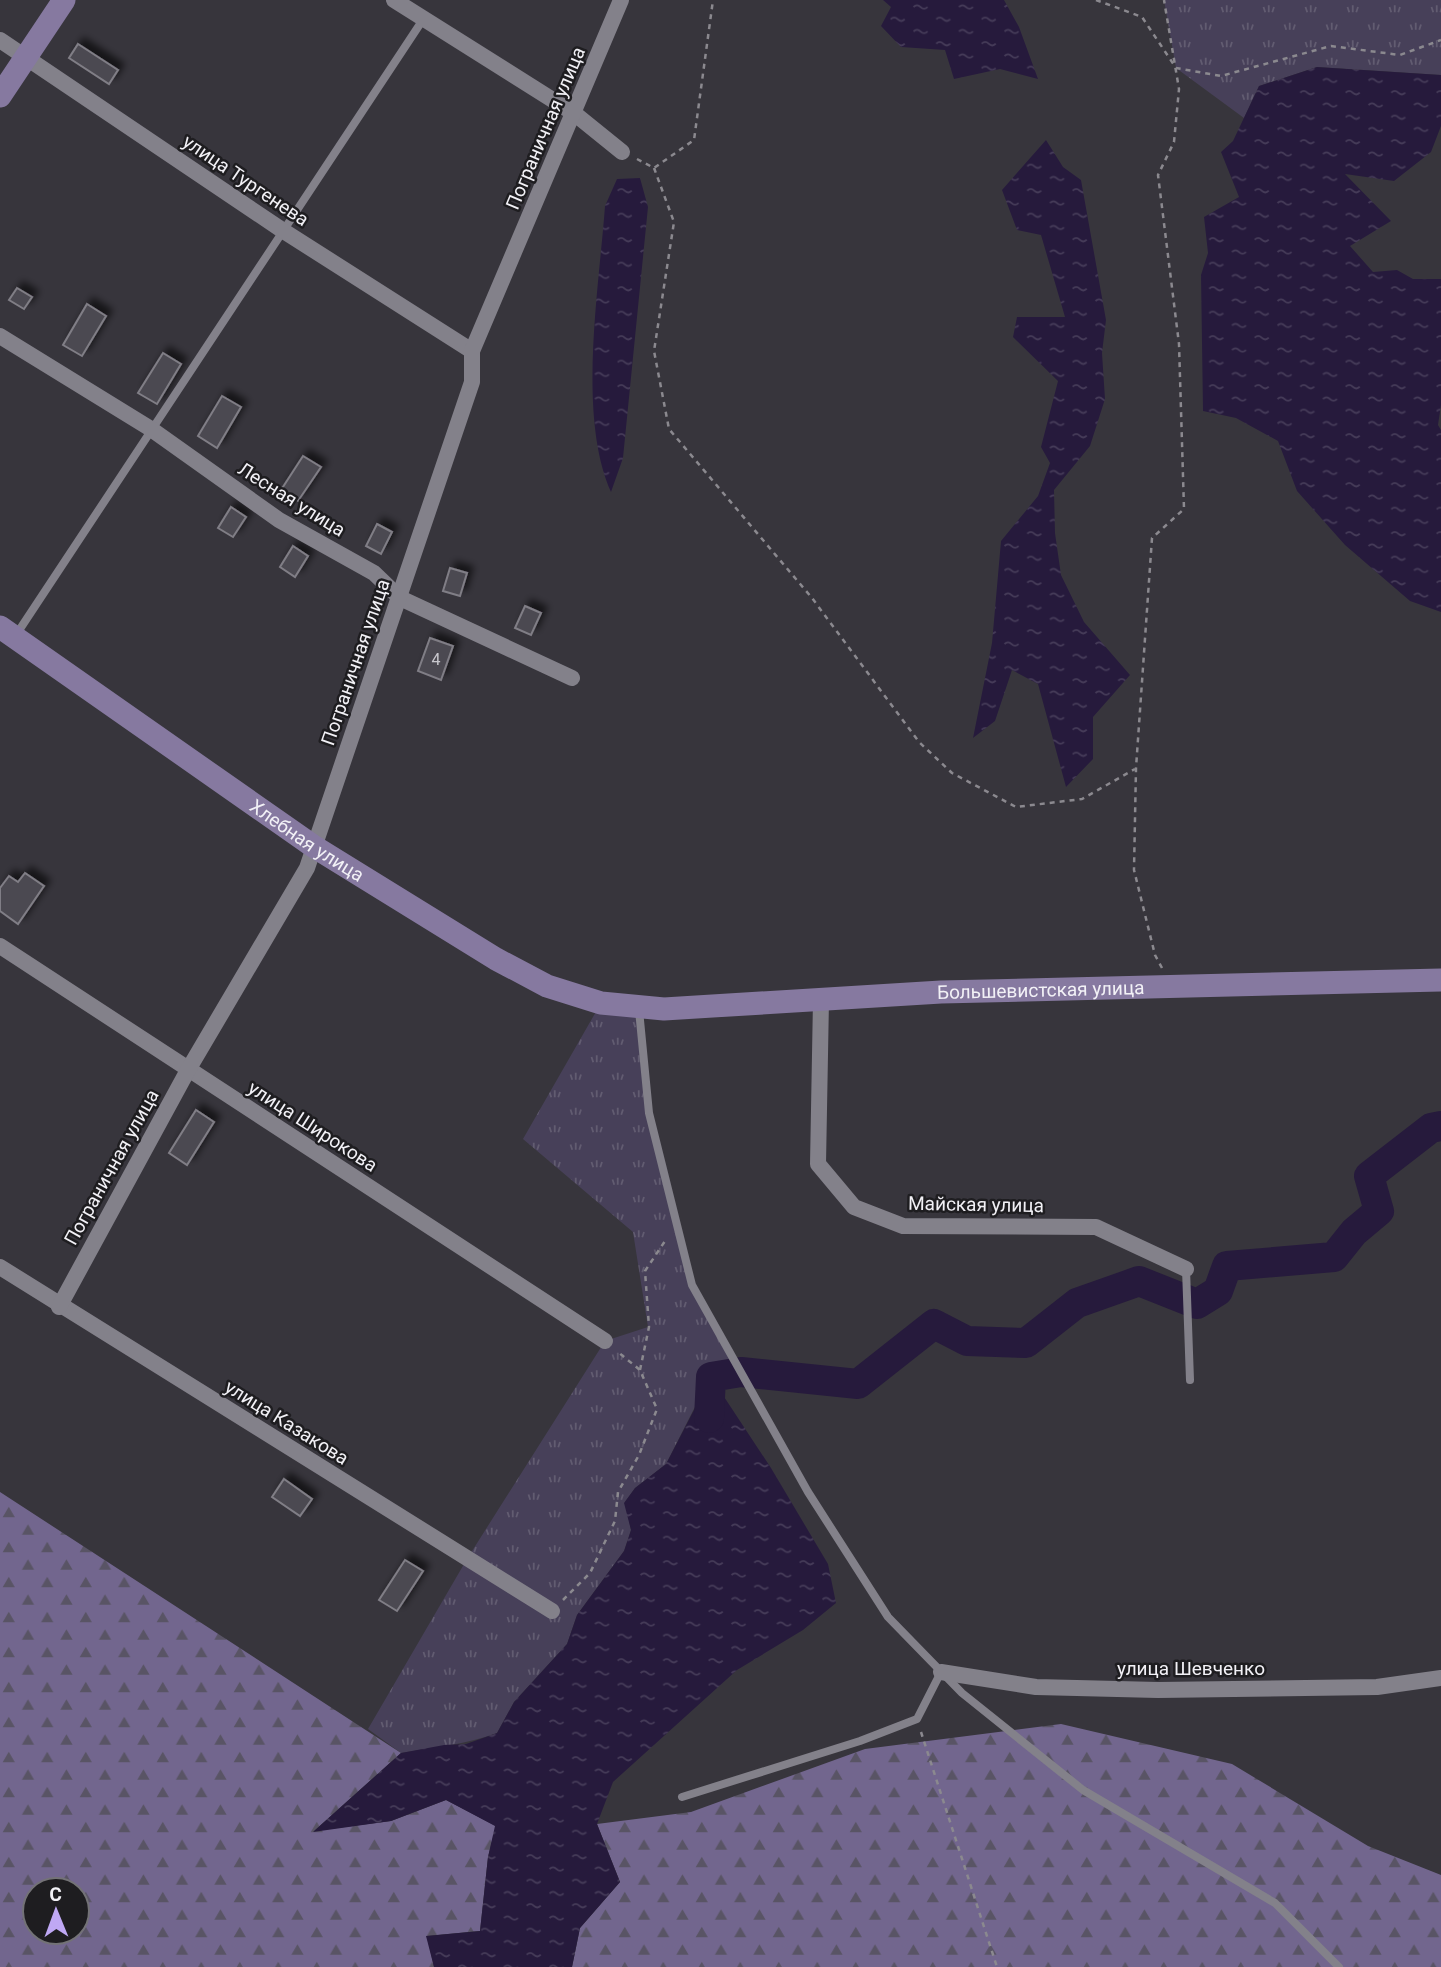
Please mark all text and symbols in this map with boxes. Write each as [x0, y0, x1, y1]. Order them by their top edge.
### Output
street label: Пограничная улица [501, 44, 590, 213]
street label: улица Тургенева [178, 130, 313, 231]
street label: Лесная улица [234, 457, 350, 542]
street label: Пограничная улица [316, 576, 395, 748]
house number: 4 [432, 650, 441, 669]
street label: Хлебная улица [245, 795, 368, 887]
street label: Большевистская улица [937, 976, 1145, 1004]
street label: улица Широкова [244, 1076, 382, 1177]
street label: Пограничная улица [59, 1085, 164, 1249]
street label: Майская улица [908, 1192, 1044, 1217]
street label: улица Казакова [221, 1375, 353, 1470]
street label: улица Шевченко [1117, 1657, 1265, 1680]
north arrow [21, 1876, 91, 1946]
text: С [49, 1883, 62, 1906]

